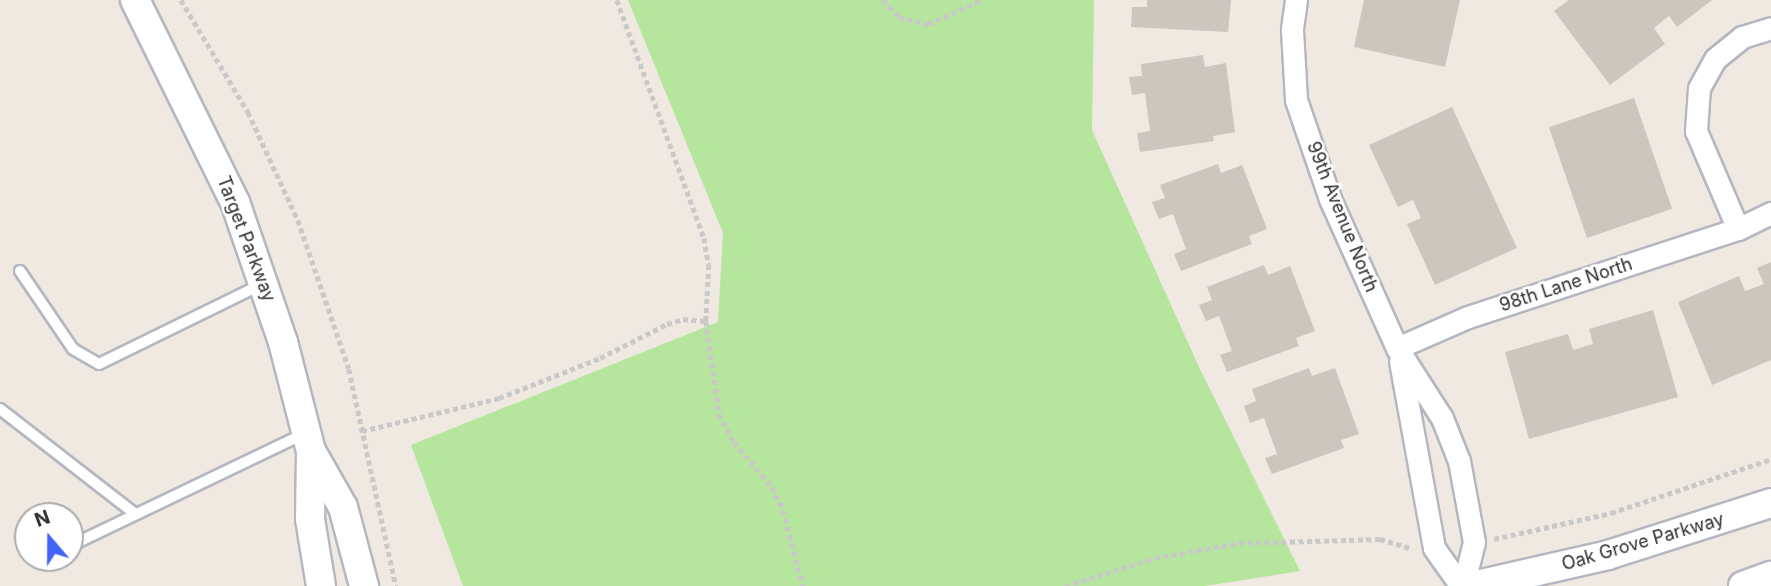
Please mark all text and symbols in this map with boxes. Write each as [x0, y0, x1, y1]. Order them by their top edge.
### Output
street label: 99th Avenue North [1302, 139, 1382, 295]
street label: Target Parkway [212, 173, 280, 305]
street label: 98th Lane North [1497, 253, 1635, 317]
north arrow [14, 502, 84, 572]
text: N [32, 505, 53, 532]
street label: Oak Grove Parkway [1559, 509, 1727, 575]

